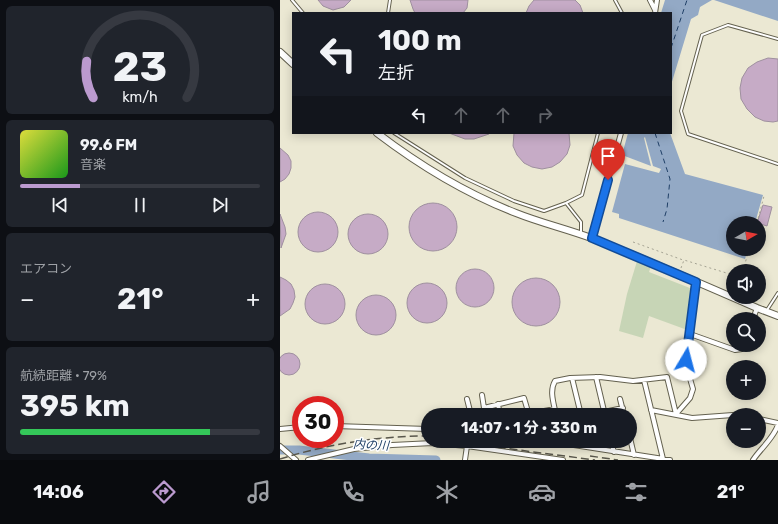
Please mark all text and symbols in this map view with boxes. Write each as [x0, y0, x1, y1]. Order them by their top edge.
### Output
text: 100 m [378, 24, 462, 57]
icon: left [312, 28, 364, 80]
text: 23 [113, 42, 167, 91]
text: 左折 [378, 62, 414, 84]
text: km/h [122, 88, 158, 105]
icon: left [408, 104, 430, 126]
icon: ahead [450, 104, 472, 126]
icon: ahead [492, 104, 514, 126]
icon: right [534, 104, 556, 126]
text: 99.6 FM [80, 136, 137, 154]
pin [591, 139, 625, 180]
icon: arrive [597, 145, 619, 167]
text: 音楽 [80, 157, 106, 172]
icon: previous [49, 194, 71, 216]
icon: pause [129, 194, 151, 216]
icon: next [209, 194, 231, 216]
north arrow [726, 216, 766, 256]
map controls [726, 216, 766, 448]
text: エアコン [20, 261, 72, 276]
button: sound [726, 264, 766, 304]
text: 21° [117, 281, 164, 317]
text: − [20, 286, 34, 313]
text: + [246, 286, 260, 313]
button: search [726, 312, 766, 352]
position arrow [665, 339, 707, 381]
button: + [726, 360, 766, 400]
text: 航続距離 · 79% [20, 368, 107, 383]
text: 395 km [20, 388, 130, 424]
speed limit sign: 30 [292, 396, 344, 448]
button: − [726, 408, 766, 448]
text: 14:07 · 1 分 · 330 m [461, 419, 597, 437]
water label: 内の川 [353, 437, 391, 453]
icon: directions [150, 478, 178, 506]
icon: music [245, 478, 273, 506]
icon: phone [339, 478, 367, 506]
icon: climate [433, 478, 461, 506]
icon: car [528, 478, 556, 506]
icon: filters [622, 478, 650, 506]
text: 14:06 [33, 481, 84, 503]
text: 21° [717, 481, 745, 503]

